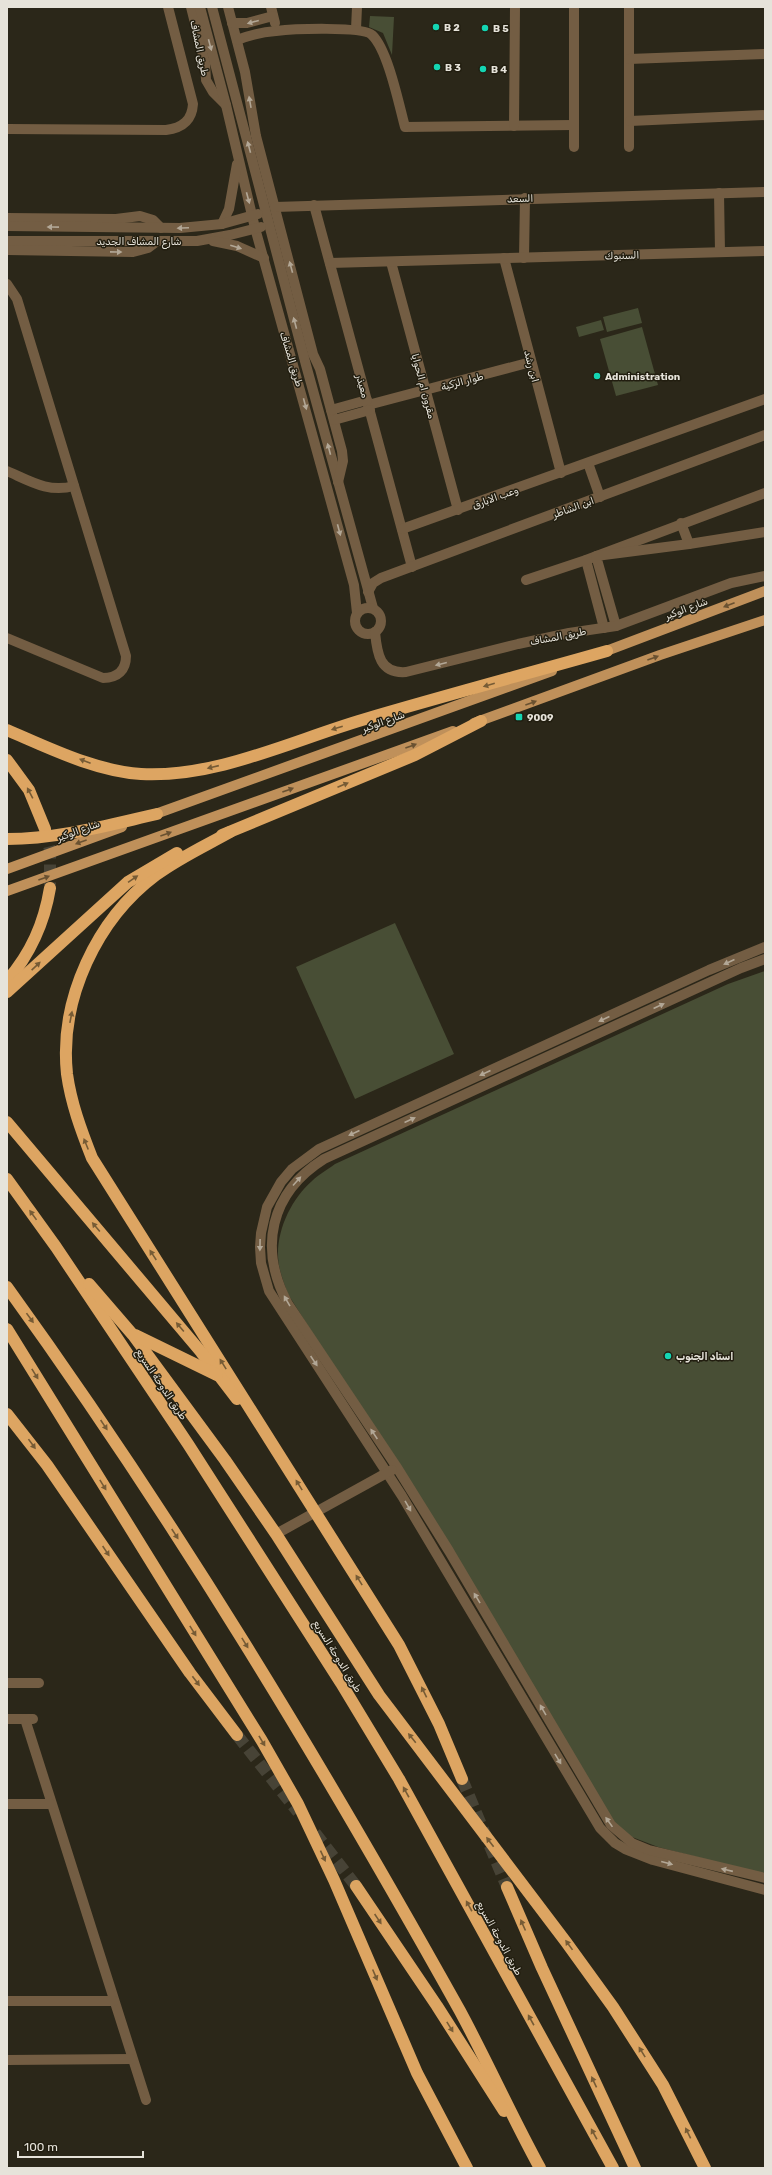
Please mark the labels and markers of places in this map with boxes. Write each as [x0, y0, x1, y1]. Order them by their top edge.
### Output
marker: B 2 [431, 22, 441, 32]
place label: B 2 [444, 22, 460, 34]
marker: B 5 [480, 23, 490, 33]
place label: B 5 [493, 23, 509, 35]
marker: B 3 [432, 62, 442, 72]
place label: B 3 [445, 62, 461, 74]
marker: B 4 [478, 64, 488, 74]
place label: B 4 [491, 64, 507, 76]
marker: Administration [592, 371, 602, 381]
place label: Administration [605, 371, 680, 383]
marker: 9009 [514, 712, 524, 722]
place label: 9009 [527, 712, 554, 724]
marker: استاد الجنوب [663, 1351, 673, 1361]
place label: استاد الجنوب [676, 1351, 733, 1363]

